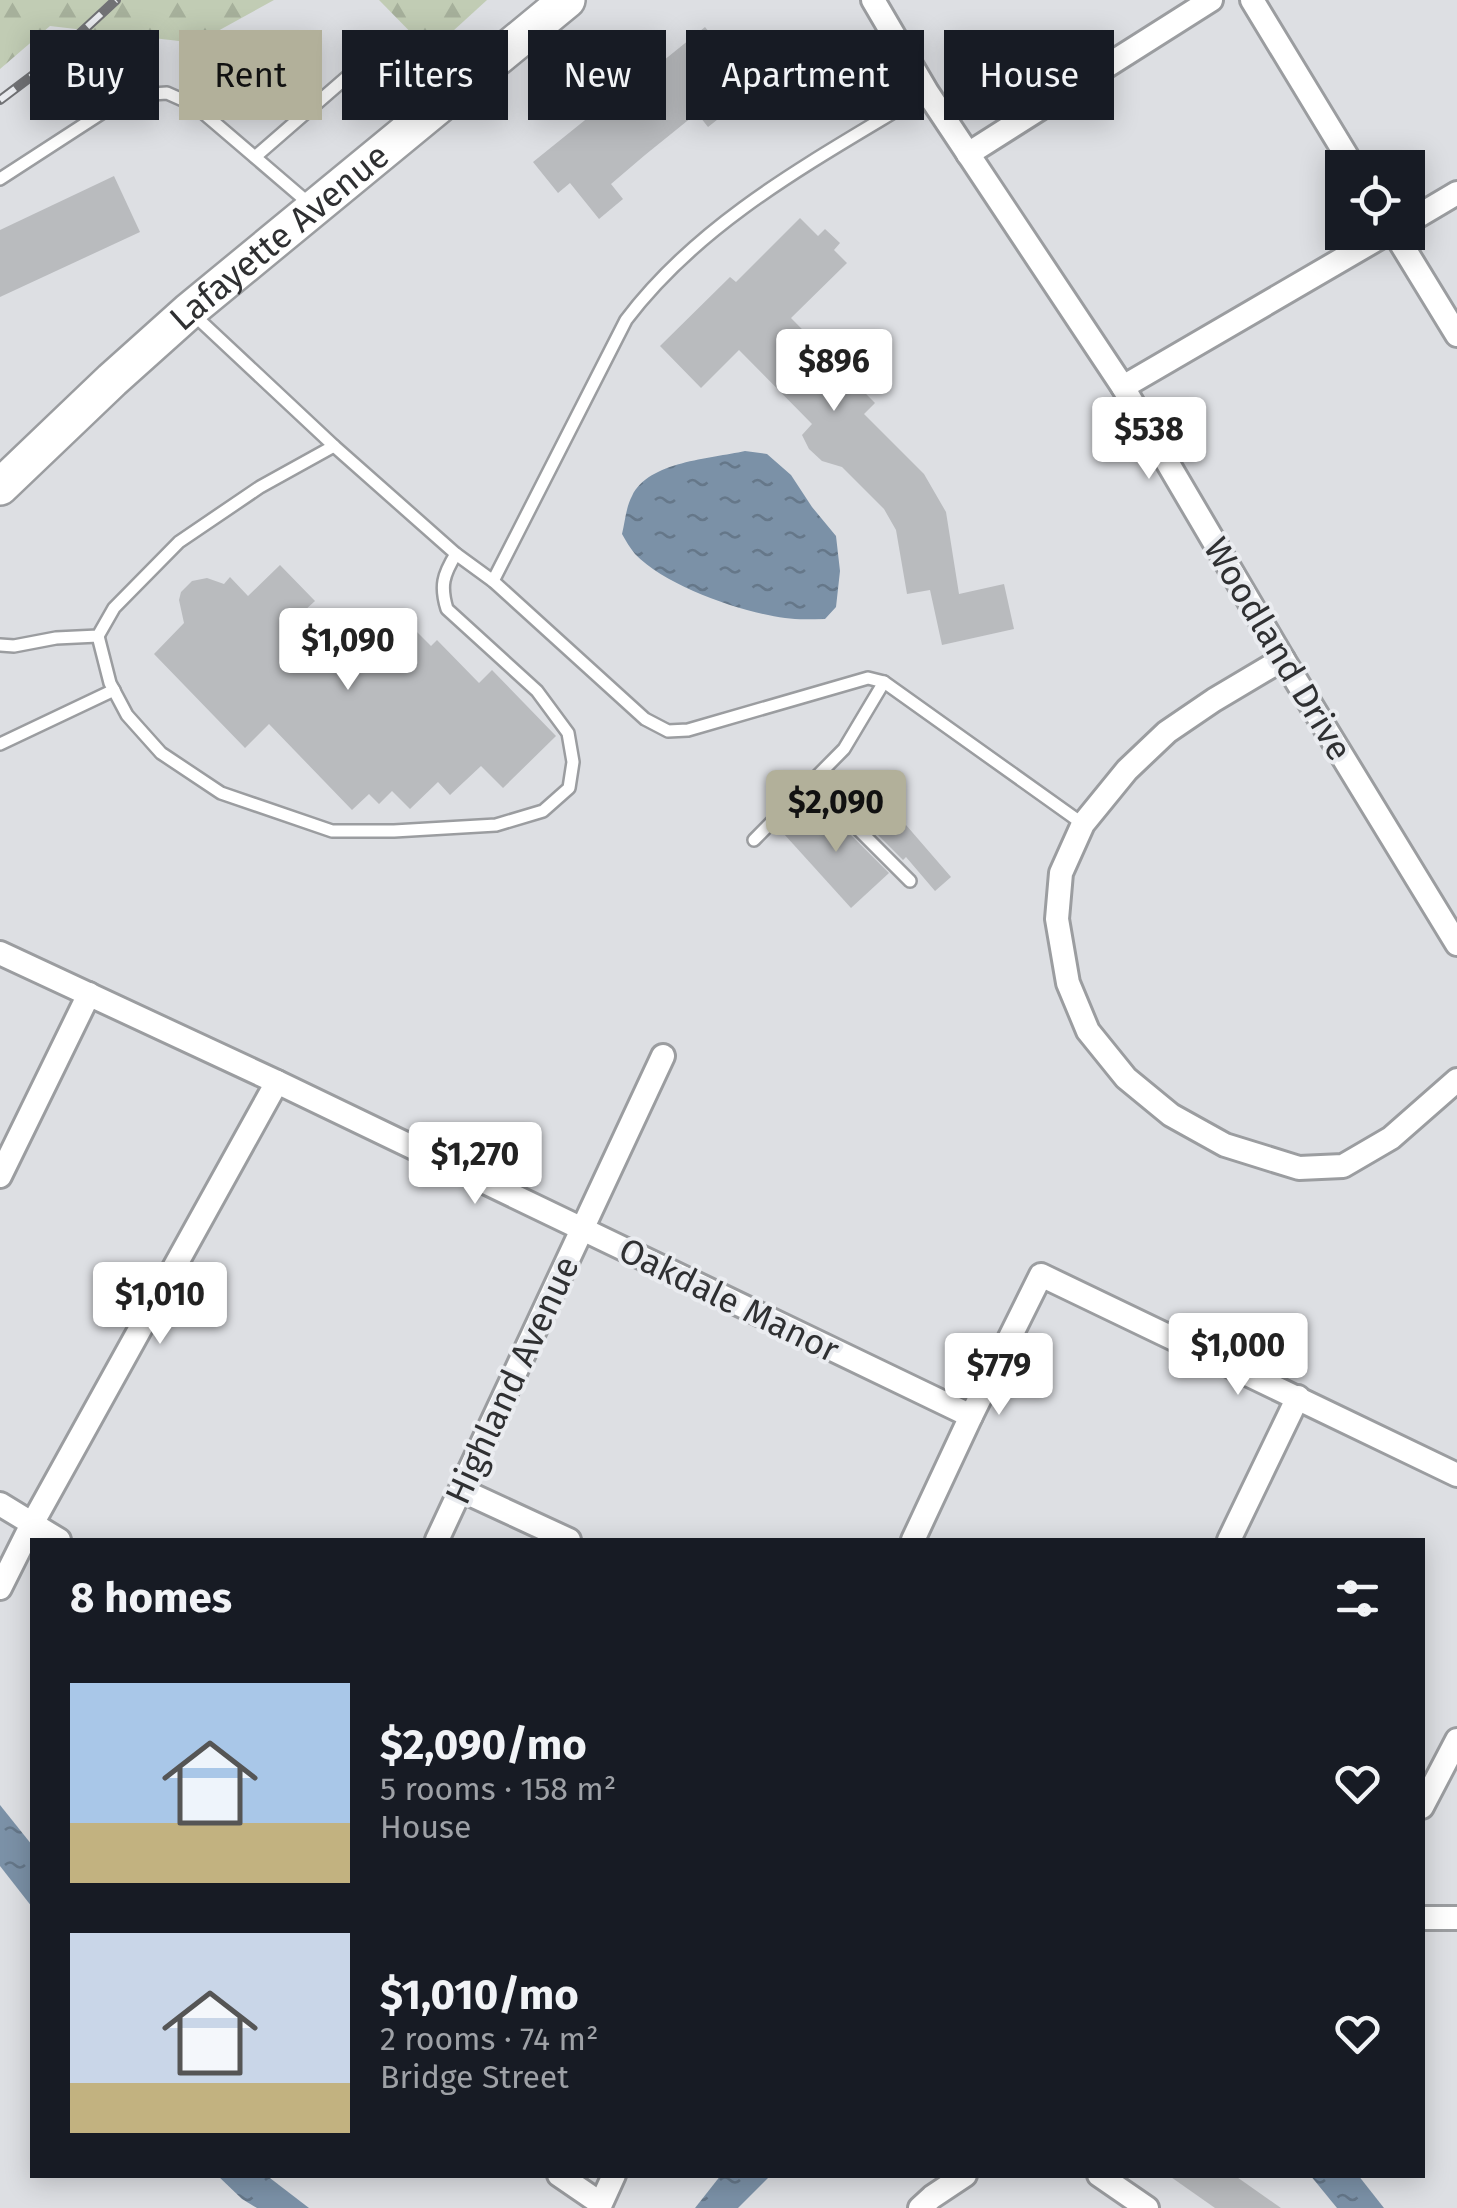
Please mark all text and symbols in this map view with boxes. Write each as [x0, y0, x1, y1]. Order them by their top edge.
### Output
chip: Buy [30, 30, 159, 120]
chip: Rent [179, 30, 322, 120]
chip: Filters [342, 30, 508, 120]
chip: New [528, 30, 666, 120]
chip: Apartment [686, 30, 924, 120]
chip: House [944, 30, 1114, 120]
street label: Lafayette Avenue [161, 135, 397, 339]
map controls [1325, 150, 1425, 250]
button: locate [1325, 150, 1425, 250]
pin: $896 [775, 329, 893, 414]
text: $896 [798, 342, 870, 380]
pin: $538 [1090, 397, 1208, 482]
text: $538 [1114, 410, 1184, 448]
street label: Woodland Drive [1195, 530, 1361, 768]
pin: $1,090 [267, 608, 429, 693]
text: $1,090 [301, 621, 395, 659]
pin: $2,090 [755, 770, 917, 855]
text: $2,090 [788, 783, 884, 821]
pin: $1,270 [394, 1122, 556, 1207]
text: $1,270 [431, 1135, 519, 1173]
street label: Oakdale Manor [612, 1229, 846, 1372]
street label: Highland Avenue [436, 1250, 588, 1510]
pin: $1,010 [79, 1262, 241, 1347]
text: $1,010 [115, 1275, 205, 1313]
pin: $1,000 [1157, 1313, 1319, 1398]
text: $1,000 [1191, 1326, 1285, 1364]
pin: $779 [940, 1333, 1058, 1418]
text: $779 [967, 1346, 1031, 1384]
icon: filters [1330, 1571, 1385, 1626]
text: 8 homes [70, 1573, 232, 1623]
text: $2,090/mo [380, 1720, 587, 1770]
icon: home [150, 1723, 270, 1843]
icon: heart [1330, 1756, 1385, 1811]
text: 5 rooms · 158 m² [380, 1770, 616, 1808]
text: House [380, 1808, 471, 1846]
text: $1,010/mo [380, 1970, 579, 2020]
icon: home [150, 1973, 270, 2093]
icon: heart [1330, 2006, 1385, 2061]
text: 2 rooms · 74 m² [380, 2020, 599, 2058]
text: Bridge Street [380, 2058, 569, 2096]

